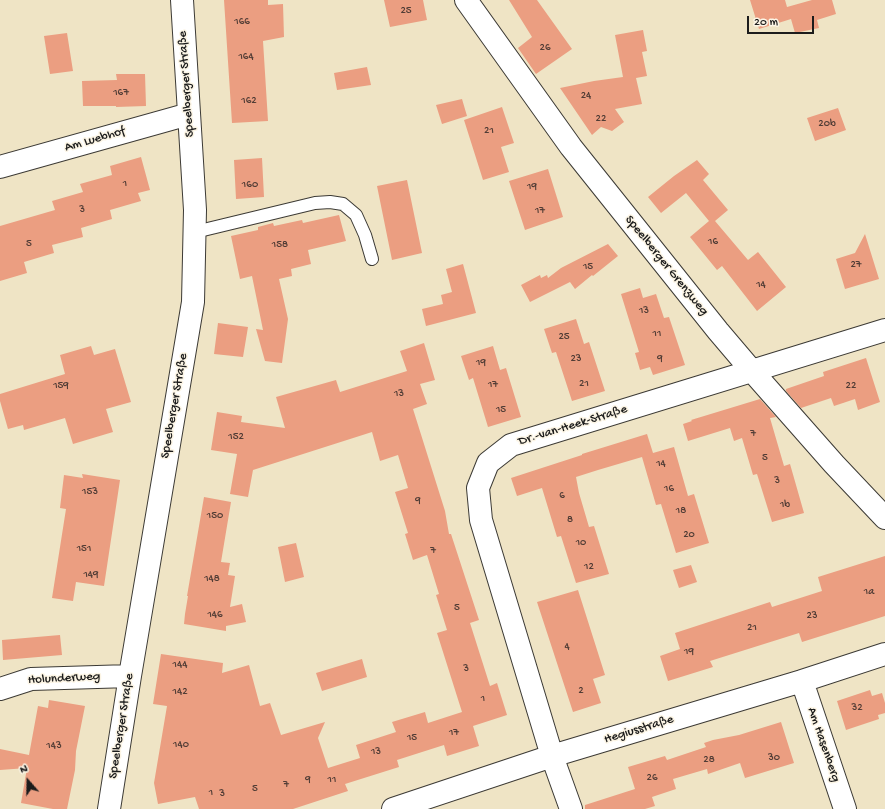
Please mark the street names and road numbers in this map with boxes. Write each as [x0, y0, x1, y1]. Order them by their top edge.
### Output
street label: Speelberger Straße [176, 30, 198, 138]
street label: Am Luebhof [63, 124, 127, 156]
street label: Speelberger Grenzweg [621, 213, 711, 319]
street label: Speelberger Straße [158, 352, 192, 460]
street label: Dr.-van-Heek-Straße [517, 402, 629, 450]
street label: Holunderweg [27, 669, 101, 689]
street label: Speelberger Straße [106, 672, 138, 780]
street label: Am Hasenberg [803, 706, 843, 784]
street label: Hegiusstraße [602, 712, 676, 748]

